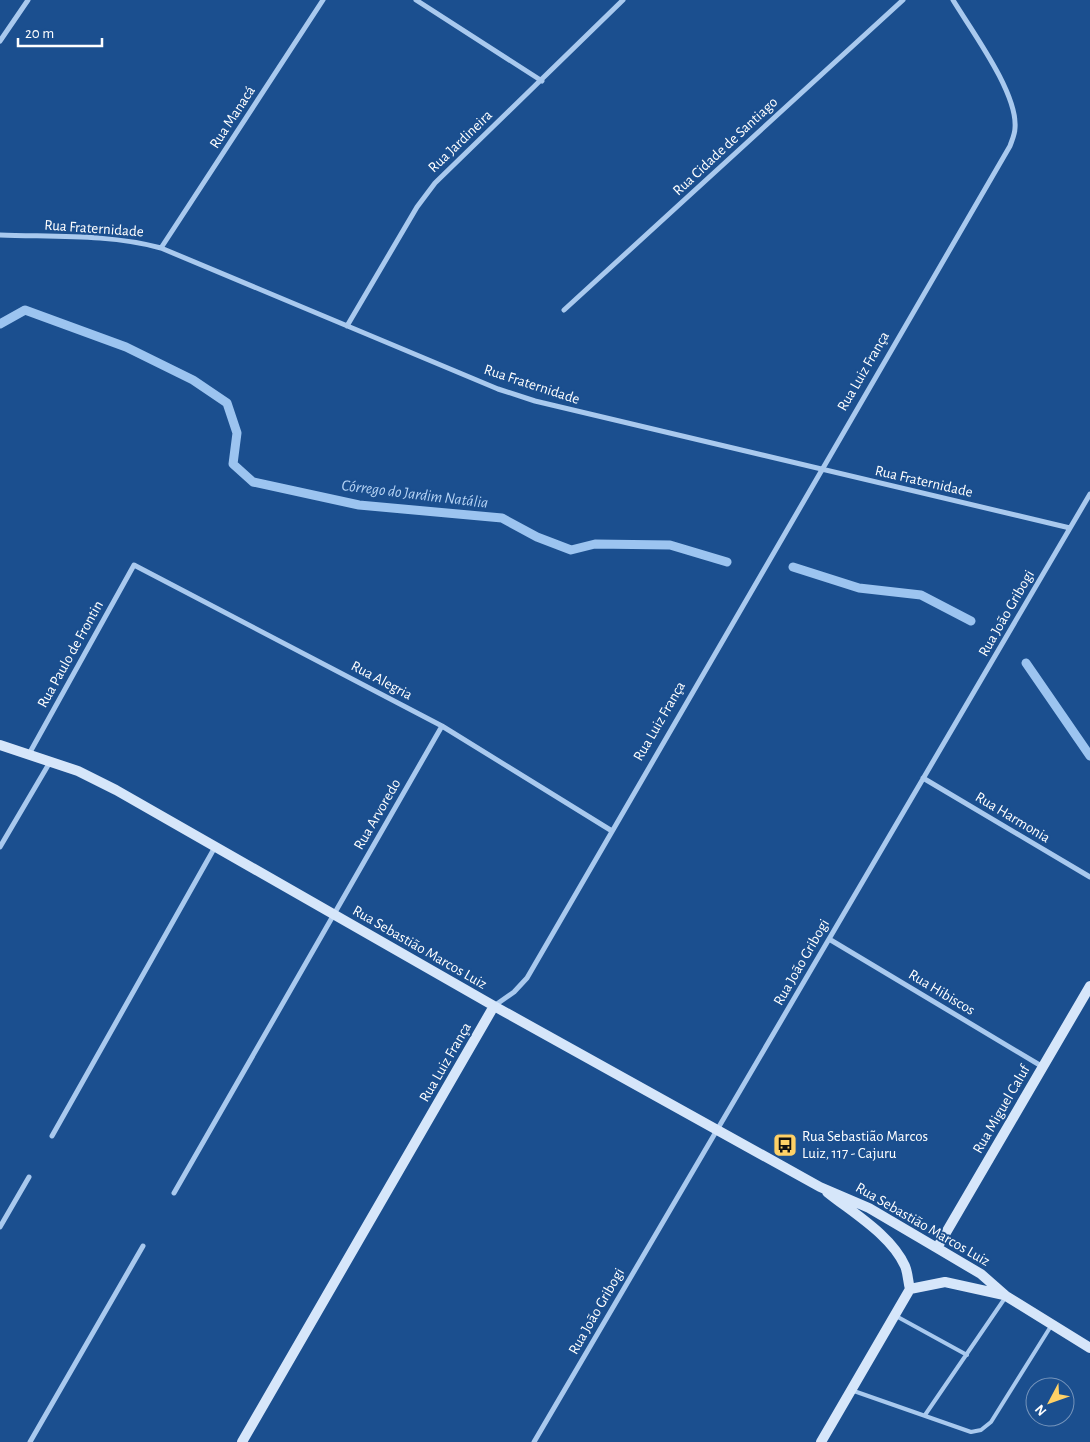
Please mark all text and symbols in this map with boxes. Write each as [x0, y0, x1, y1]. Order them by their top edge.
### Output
scale bar [18, 15, 101, 47]
text: 20 m [25, 26, 54, 41]
street label: Rua Manacá [207, 83, 258, 151]
street label: Rua Cidade de Santiago [670, 94, 780, 199]
street label: Rua Jardineira [426, 107, 495, 175]
street label: Rua Fraternidade [44, 218, 144, 239]
street label: Rua Luiz França [835, 329, 892, 414]
street label: Rua Fraternidade [482, 362, 582, 407]
street label: Rua Fraternidade [874, 463, 974, 500]
water label: Córrego do Jardim Natália [341, 477, 489, 511]
street label: Rua João Gribogi [976, 568, 1037, 659]
street label: Rua Paulo de Frontin [35, 598, 106, 710]
street label: Rua Alegria [349, 658, 415, 703]
street label: Rua Luiz França [631, 679, 688, 764]
street label: Rua Arvoredo [351, 776, 404, 852]
street label: Rua Harmonia [973, 789, 1053, 846]
street label: Rua Sebastião Marcos Luiz [350, 903, 489, 992]
street label: Rua João Gribogi [771, 917, 832, 1008]
street label: Rua Hibiscos [906, 967, 978, 1018]
street label: Rua Luiz França [417, 1020, 474, 1105]
street label: Rua Miguel Caluf [970, 1061, 1033, 1156]
place label: Rua Sebastião Marcos Luiz, 117 - Cajuru [802, 1129, 928, 1161]
bus stop icon: Rua Sebastião Marcos Luiz, 117 - Cajuru [772, 1132, 798, 1158]
street label: Rua Sebastião Marcos Luiz [853, 1180, 992, 1269]
street label: Rua João Gribogi [566, 1266, 627, 1357]
north arrow [1025, 1377, 1075, 1427]
text: N [1032, 1402, 1049, 1418]

